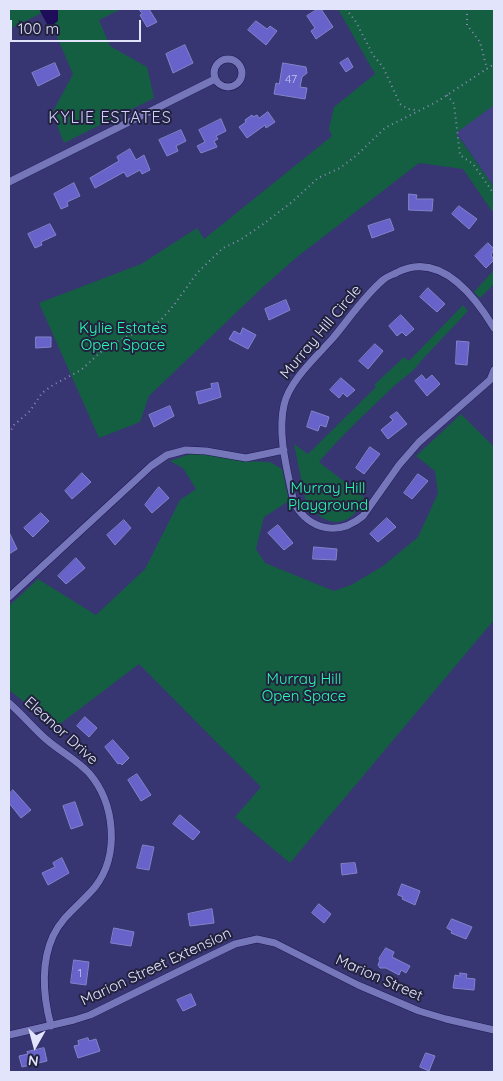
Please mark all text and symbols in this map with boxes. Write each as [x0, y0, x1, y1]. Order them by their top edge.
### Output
scale bar [12, 10, 144, 42]
text: 100 m [18, 19, 59, 38]
house number: 47 [285, 72, 297, 86]
district label: KYLIE ESTATES [47, 108, 173, 128]
street label: Murray Hill Circle [276, 281, 366, 383]
park label: Kylie Estates Open Space [79, 319, 167, 354]
park label: Murray Hill Playground [288, 479, 368, 514]
park label: Murray Hill Open Space [262, 670, 346, 705]
street label: Eleanor Drive [20, 693, 102, 769]
street label: Marion Street Extension [78, 924, 234, 1010]
street label: Marion Street [333, 951, 425, 1005]
house number: 1 [78, 966, 82, 980]
north arrow [10, 1021, 60, 1071]
text: N [27, 1051, 39, 1070]

